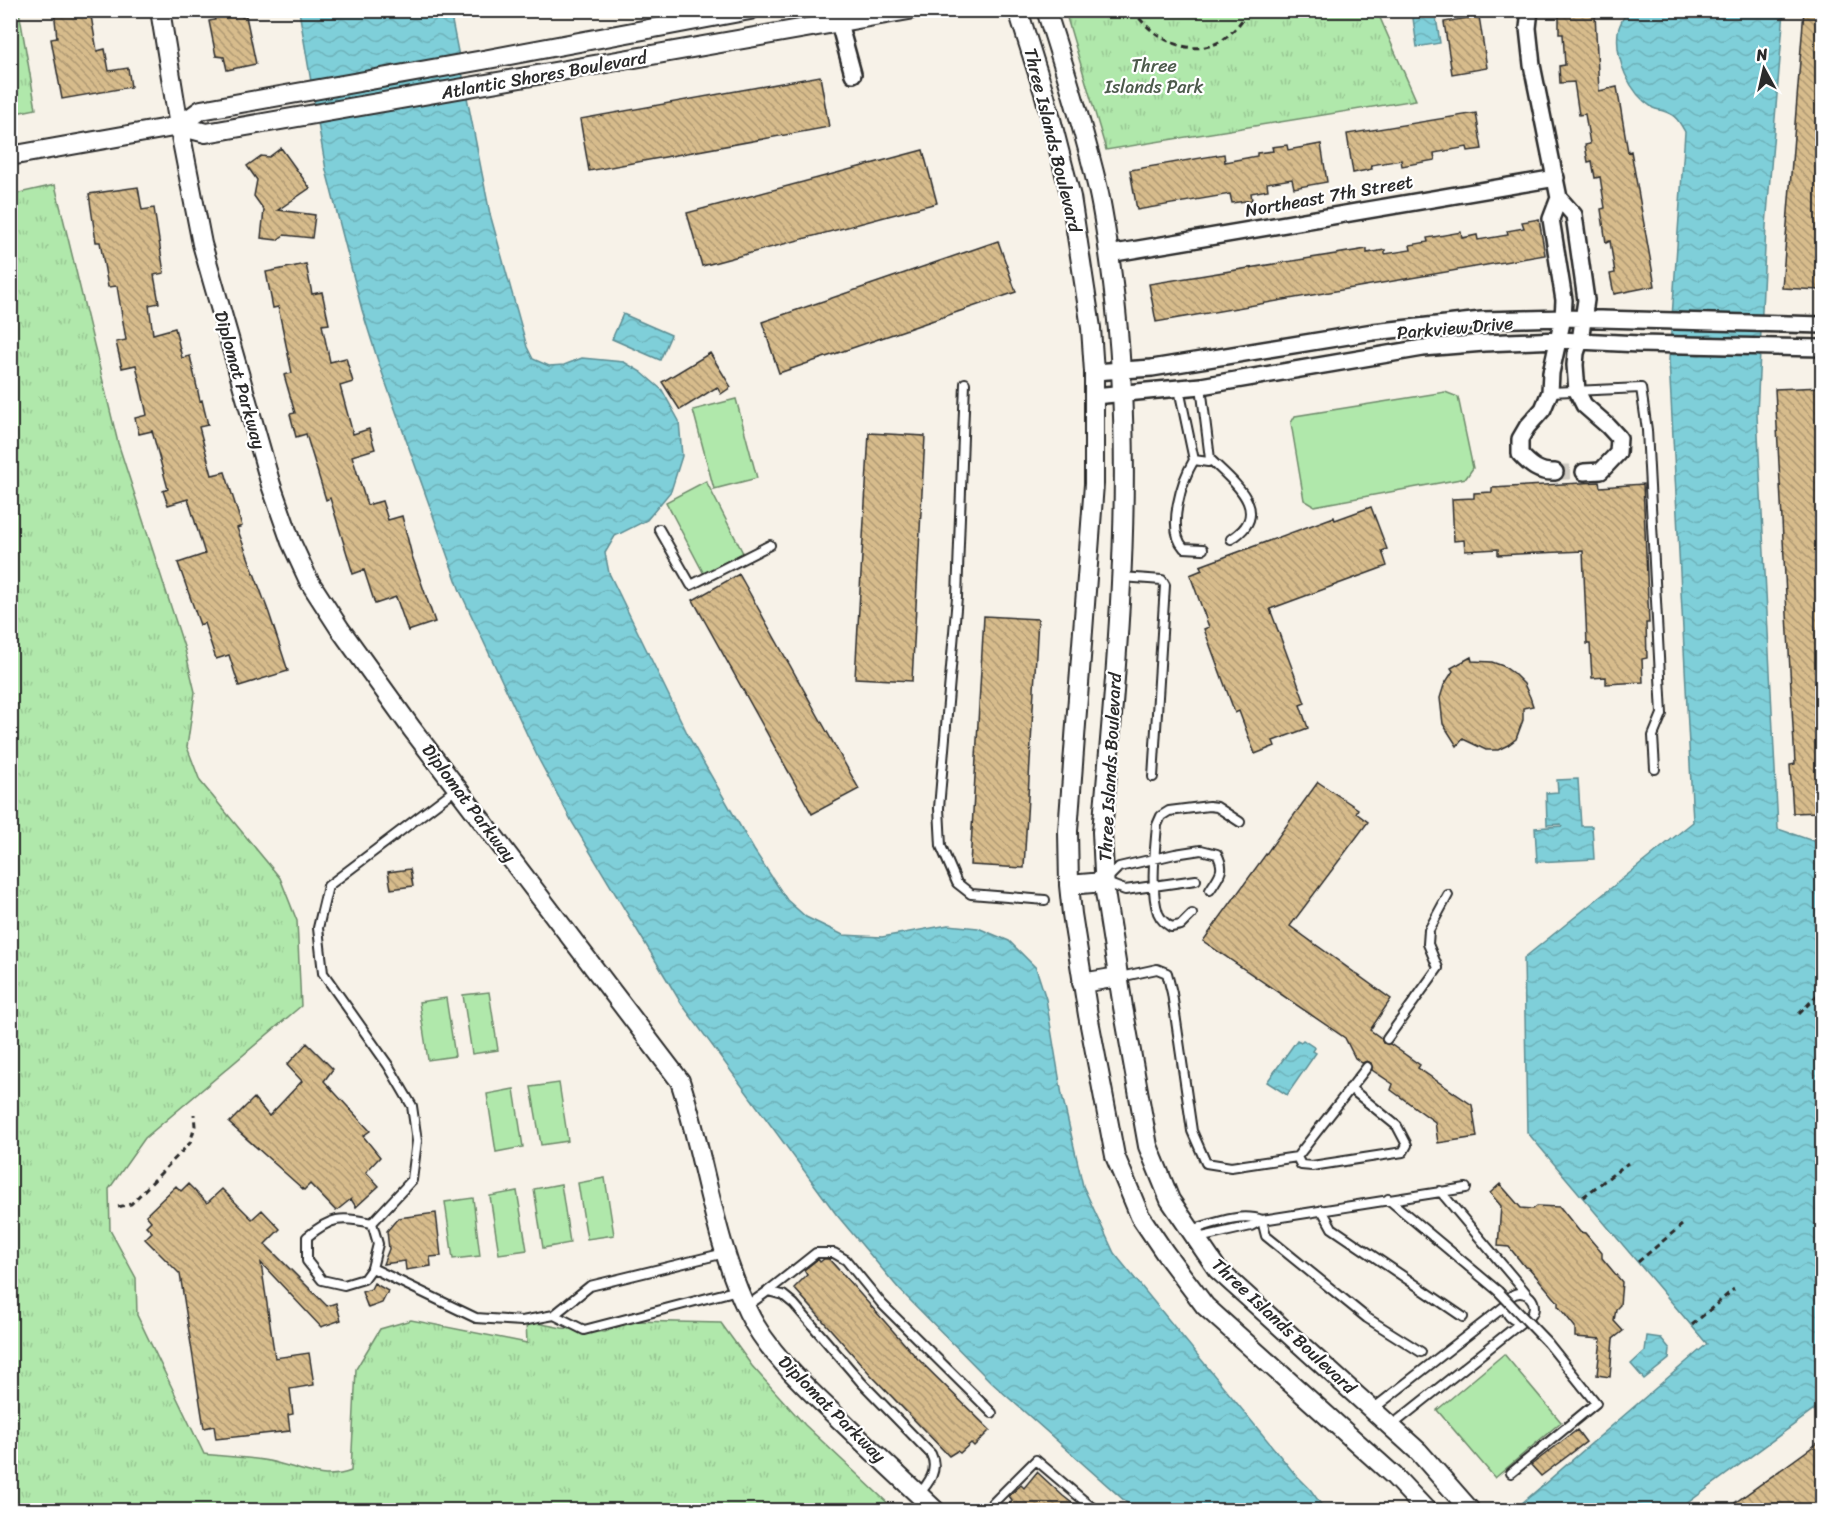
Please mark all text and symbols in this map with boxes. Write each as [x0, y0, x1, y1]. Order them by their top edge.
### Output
north arrow [1734, 39, 1794, 99]
text: N [1753, 39, 1770, 70]
street label: Atlantic Shores Boulevard [438, 41, 651, 109]
street label: Three Islands Boulevard [1015, 44, 1092, 237]
park label: Three Islands Park [1104, 50, 1204, 103]
street label: Northeast 7th Street [1243, 165, 1416, 227]
street label: Diplomat Parkway [205, 307, 275, 454]
street label: Parkview Drive [1395, 307, 1515, 349]
street label: Three Islands Boulevard [1089, 670, 1131, 862]
street label: Diplomat Parkway [413, 736, 525, 870]
street label: Three Islands Boulevard [1204, 1250, 1365, 1403]
street label: Diplomat Parkway [770, 1347, 894, 1471]

